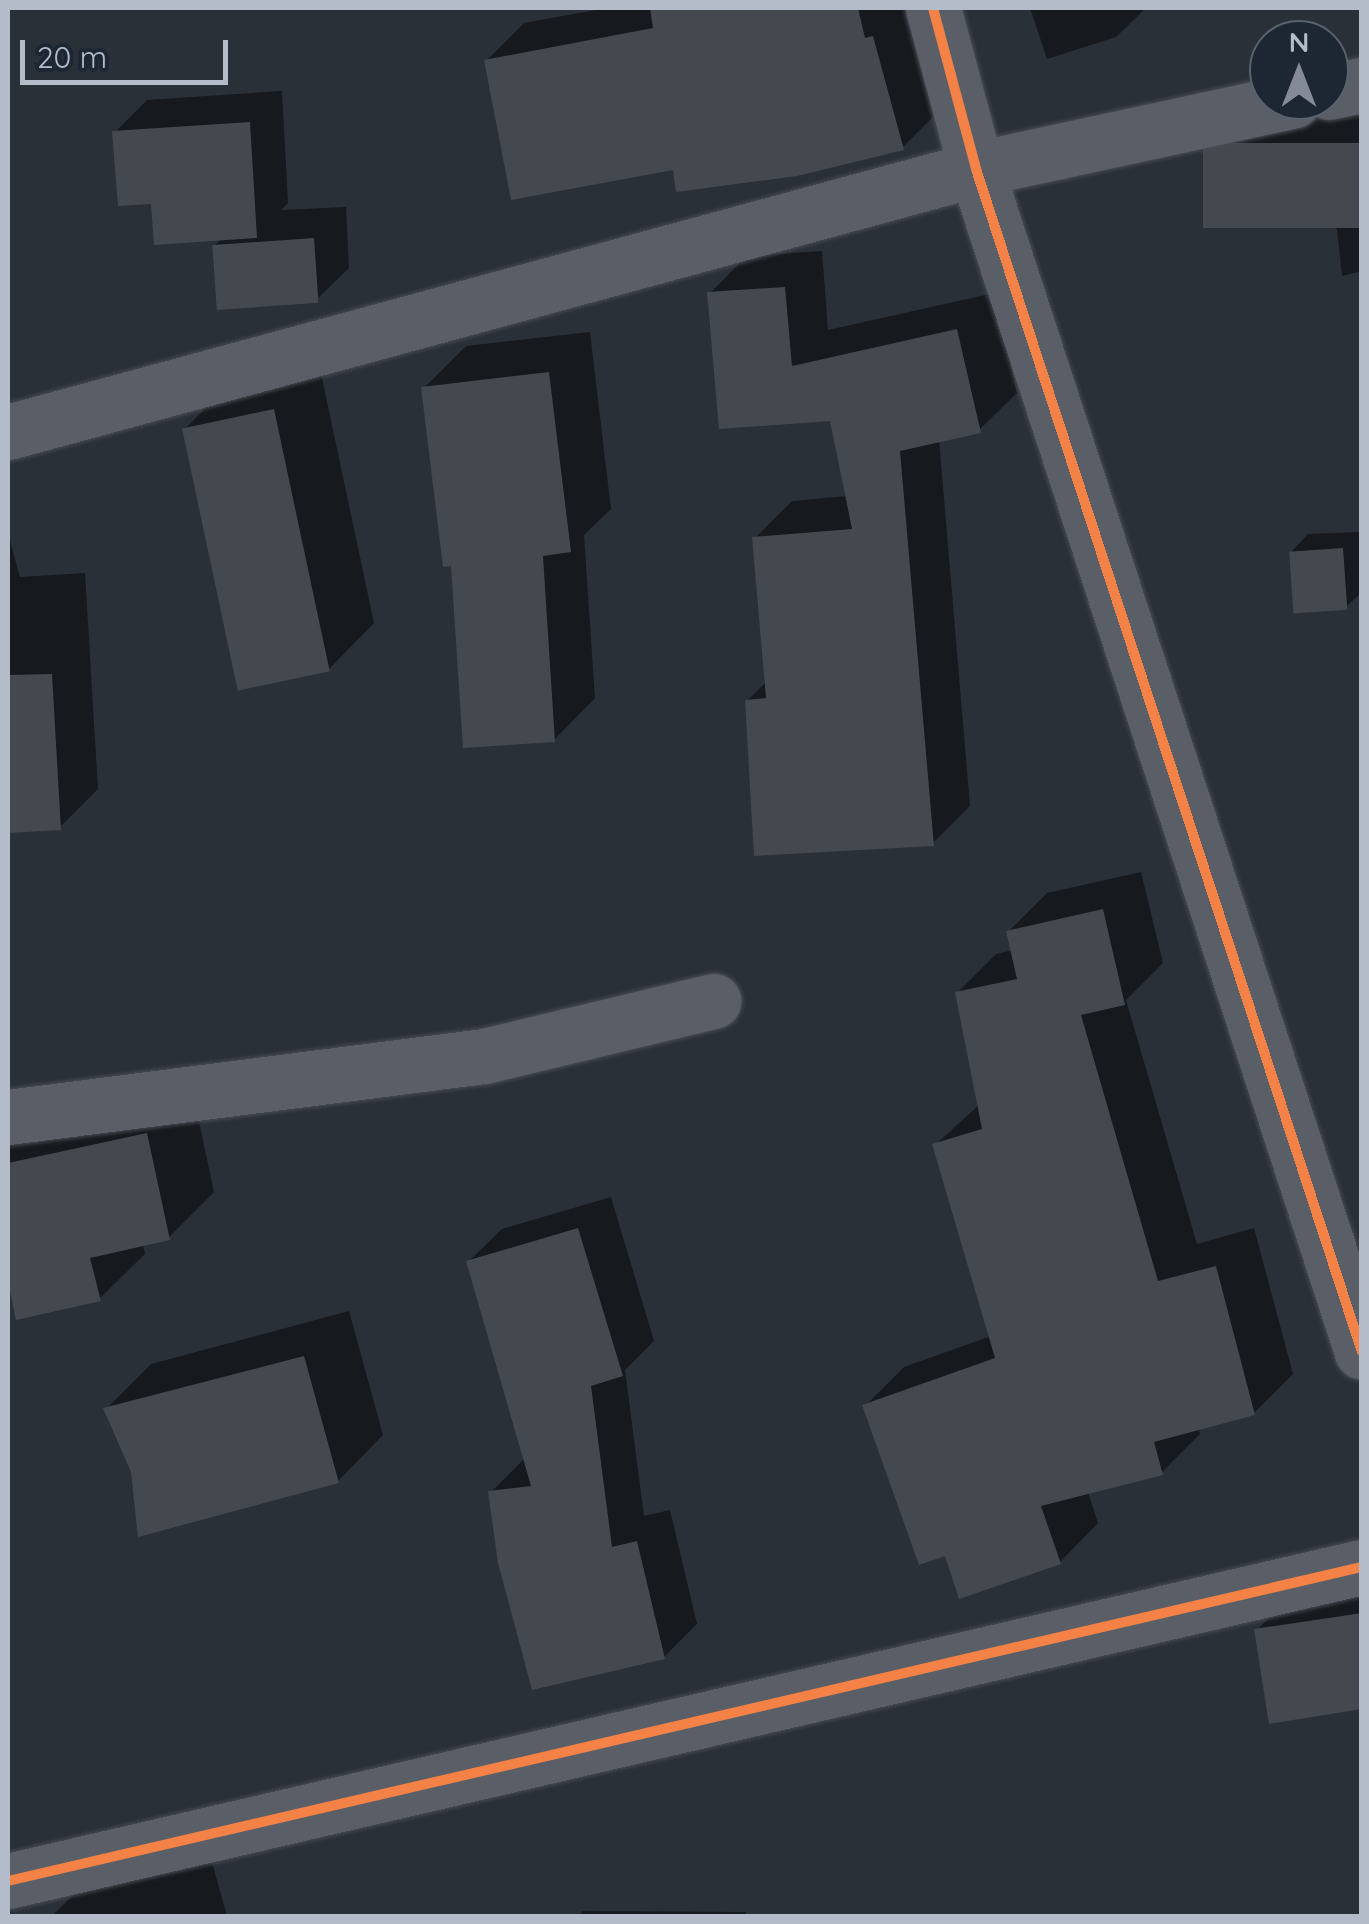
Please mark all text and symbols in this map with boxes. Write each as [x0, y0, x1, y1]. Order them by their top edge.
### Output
scale bar [25, 20, 232, 82]
north arrow [1249, 20, 1349, 120]
text: N [1289, 24, 1309, 59]
text: 20 m [37, 38, 107, 76]

